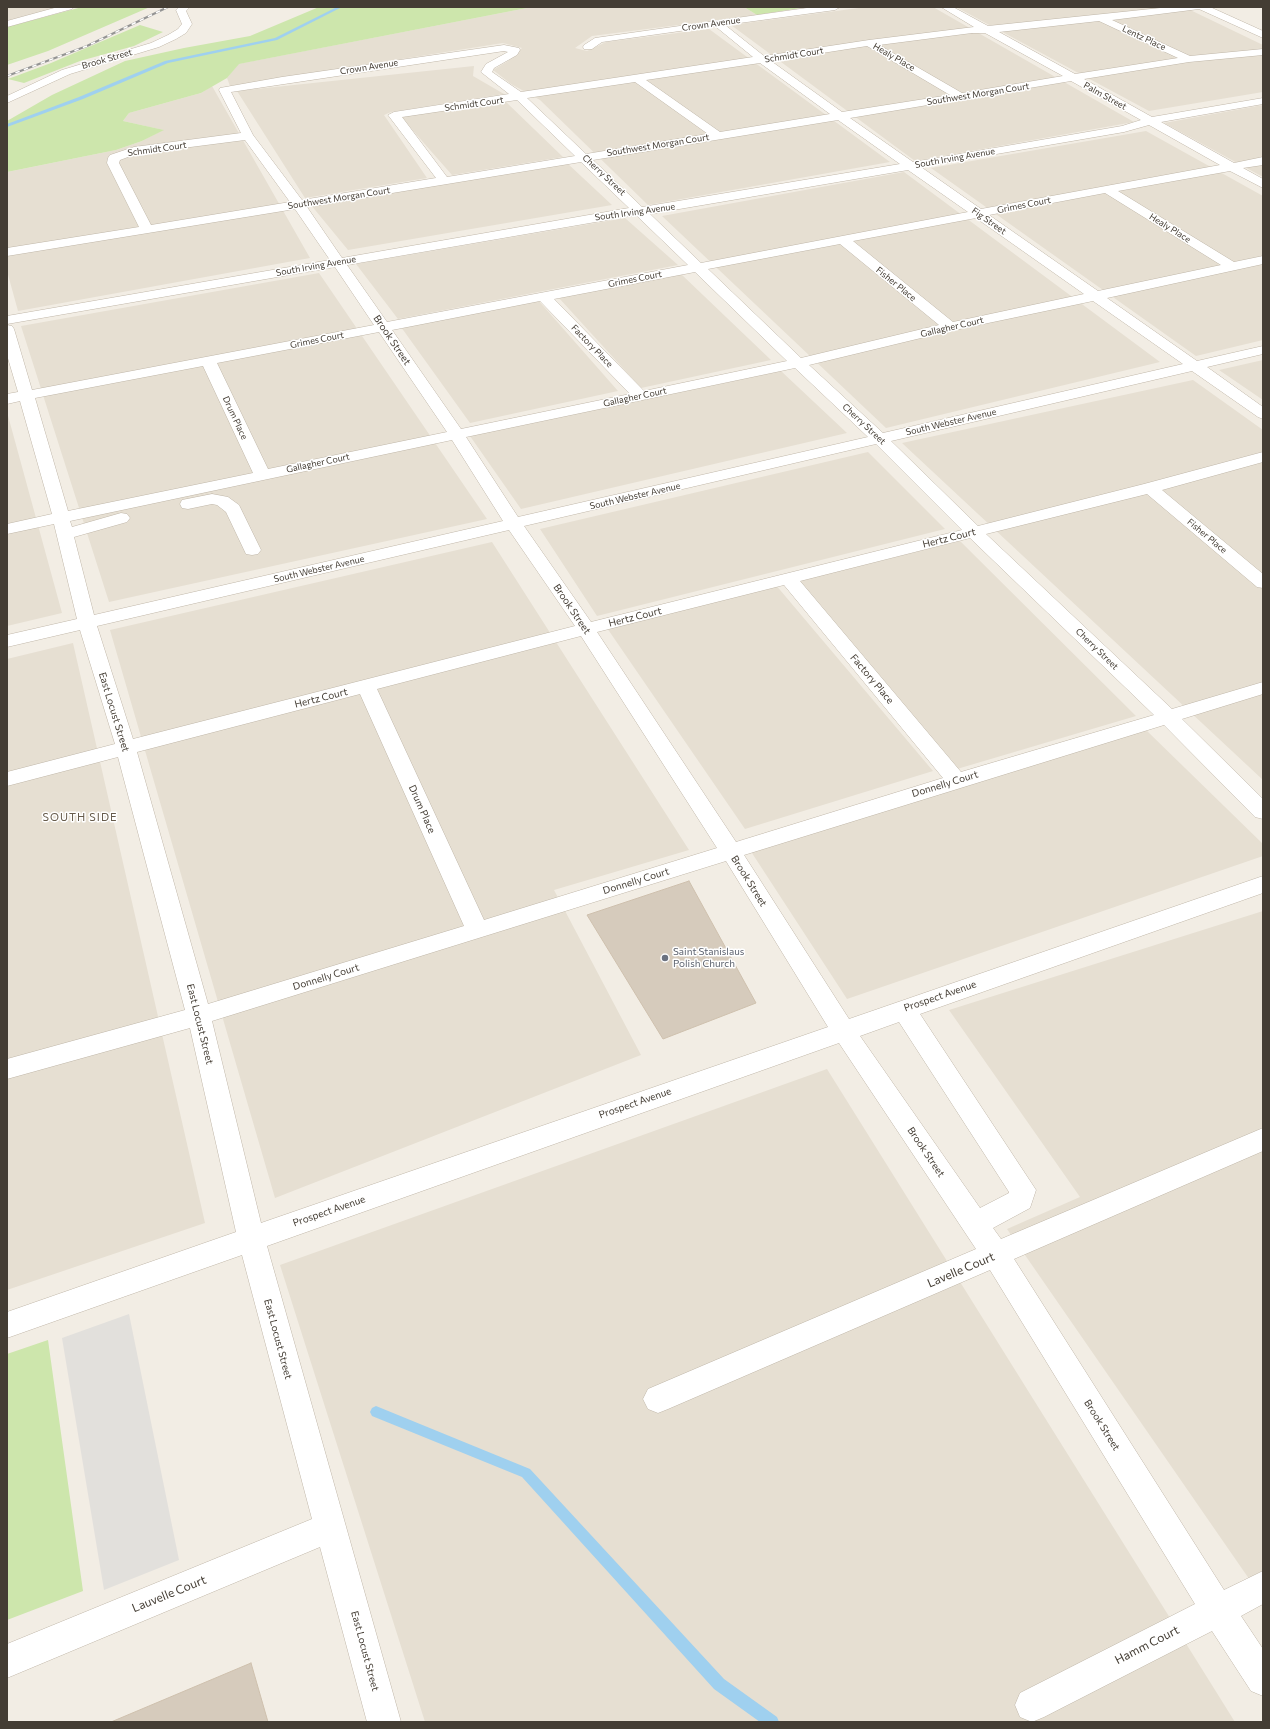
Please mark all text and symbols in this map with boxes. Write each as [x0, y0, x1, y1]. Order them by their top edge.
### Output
street label: Crown Avenue [681, 15, 741, 33]
street label: Lentz Place [1121, 23, 1167, 53]
street label: Healy Place [871, 41, 917, 73]
street label: Schmidt Court [764, 45, 824, 65]
street label: Brook Street [80, 47, 134, 71]
street label: Crown Avenue [339, 57, 399, 77]
street label: Palm Street [1082, 80, 1128, 112]
street label: Southwest Morgan Court [926, 81, 1030, 107]
street label: Schmidt Court [444, 95, 504, 113]
street label: Southwest Morgan Court [606, 132, 710, 158]
street label: Schmidt Court [127, 140, 187, 158]
street label: South Irving Avenue [914, 146, 996, 170]
street label: Cherry Street [580, 152, 628, 198]
street label: Southwest Morgan Court [287, 185, 391, 211]
street label: Grimes Court [996, 194, 1052, 216]
street label: South Irving Avenue [594, 201, 676, 223]
street label: Fig Street [970, 205, 1008, 237]
street label: Healy Place [1147, 211, 1193, 245]
street label: South Irving Avenue [275, 254, 357, 278]
street label: Fisher Place [874, 265, 918, 303]
street label: Grimes Court [607, 268, 663, 290]
street label: Brook Street [371, 313, 413, 367]
street label: Gallagher Court [919, 314, 985, 340]
street label: Factory Place [569, 322, 615, 370]
street label: Grimes Court [289, 329, 345, 351]
street label: Gallagher Court [602, 385, 668, 409]
street label: Drum Place [220, 395, 250, 441]
street label: Cherry Street [840, 401, 888, 447]
street label: South Webster Avenue [905, 406, 997, 438]
street label: Gallagher Court [285, 451, 351, 475]
street label: South Webster Avenue [589, 480, 681, 512]
street label: Fisher Place [1185, 516, 1229, 556]
street label: Hertz Court [921, 526, 977, 550]
street label: South Webster Avenue [273, 553, 365, 585]
street label: Brook Street [551, 582, 593, 636]
street label: Hertz Court [607, 605, 663, 629]
street label: Cherry Street [1073, 626, 1121, 672]
street label: Factory Place [848, 652, 896, 706]
street label: East Locust Street [96, 671, 132, 753]
street label: Hertz Court [293, 686, 349, 710]
street label: Donnelly Court [910, 768, 980, 800]
street label: Drum Place [406, 783, 438, 835]
district label: SOUTH SIDE [42, 810, 118, 824]
street label: Brook Street [729, 853, 769, 909]
street label: Donnelly Court [601, 865, 671, 897]
place label: Saint Stanislaus Polish Church [673, 946, 744, 970]
marker: Saint Stanislaus Polish Church [660, 953, 670, 963]
street label: Donnelly Court [291, 961, 361, 993]
street label: Prospect Avenue [902, 978, 978, 1014]
street label: East Locust Street [184, 982, 216, 1066]
street label: Prospect Avenue [597, 1085, 673, 1121]
street label: Brook Street [905, 1125, 947, 1179]
street label: Prospect Avenue [291, 1193, 367, 1229]
street label: Lavelle Court [925, 1249, 997, 1291]
street label: East Locust Street [261, 1297, 295, 1381]
street label: Brook Street [1082, 1397, 1122, 1453]
street label: Lauvelle Court [130, 1573, 208, 1615]
street label: East Locust Street [348, 1609, 382, 1693]
street label: Hamm Court [1112, 1623, 1182, 1667]

